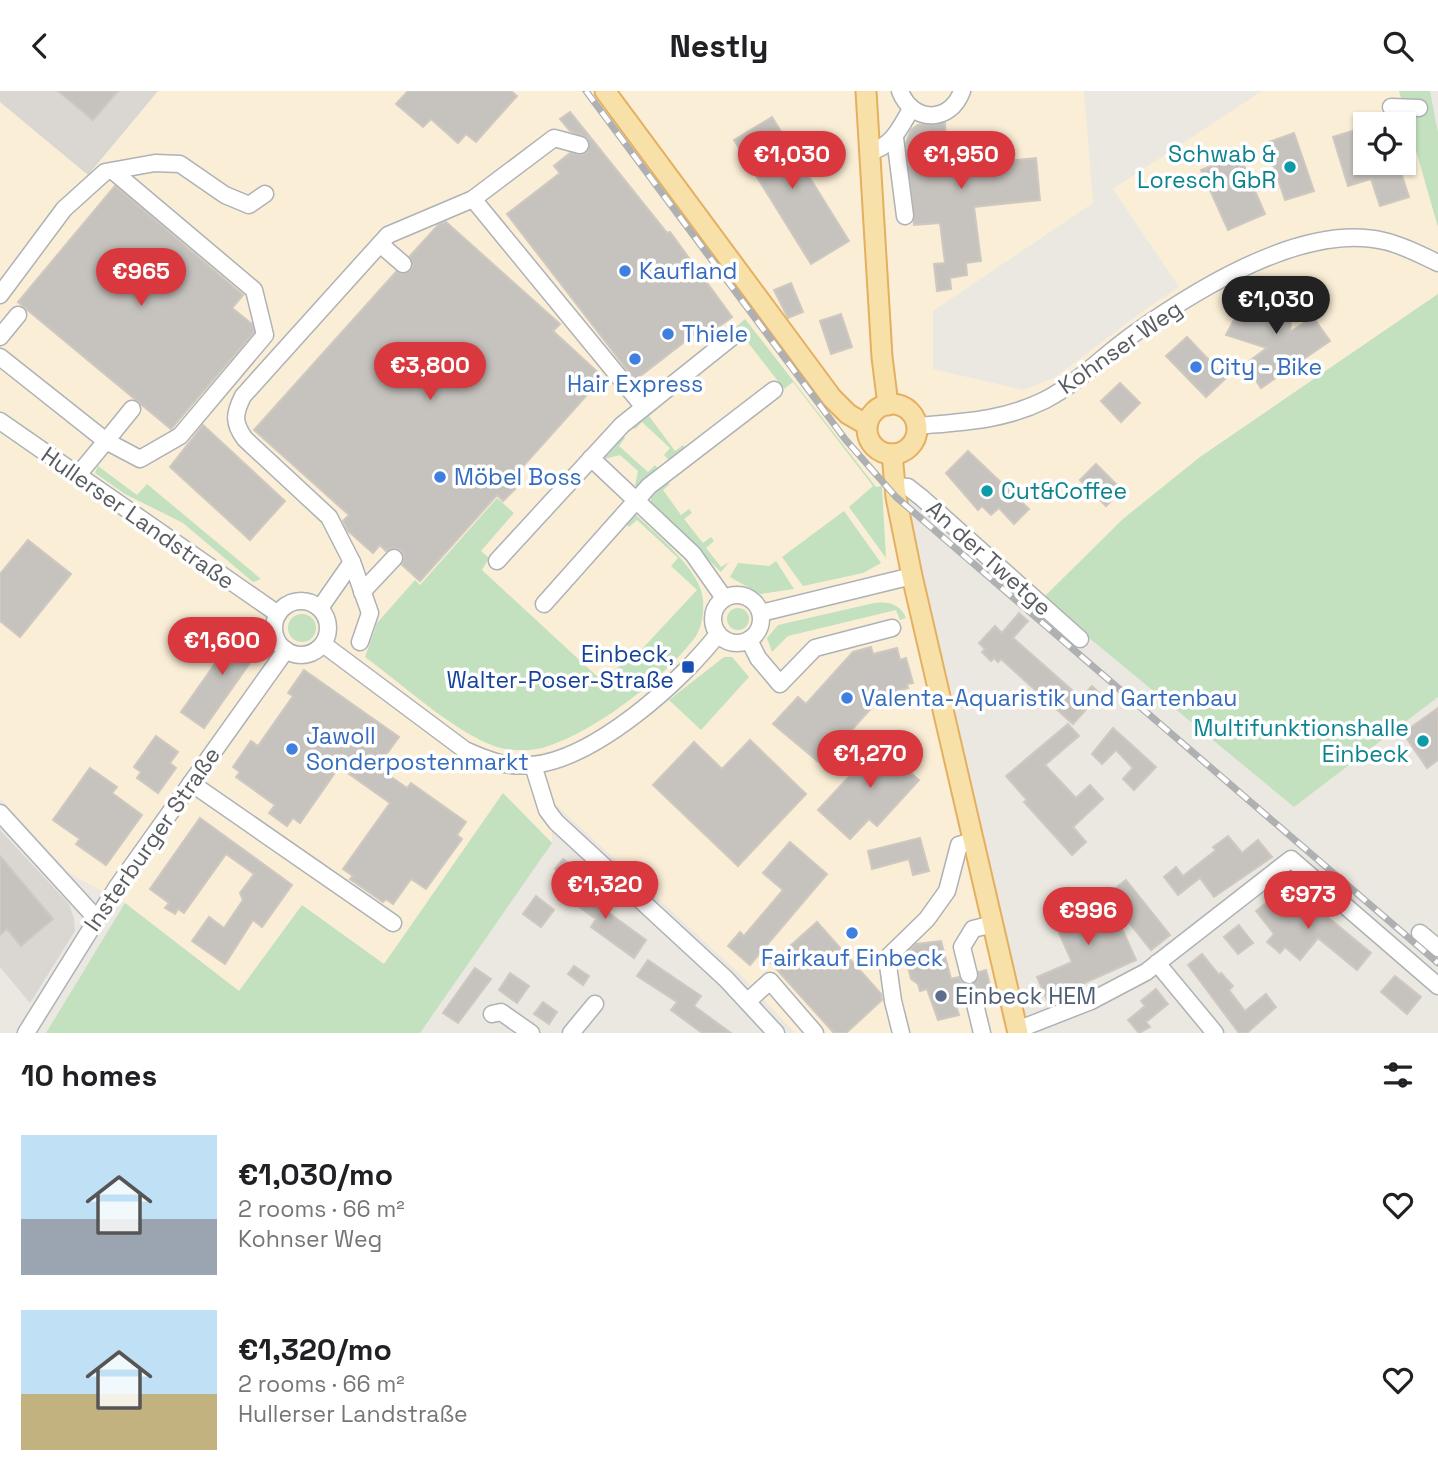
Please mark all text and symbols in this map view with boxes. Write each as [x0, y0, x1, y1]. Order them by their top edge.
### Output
text: Nestly [669, 26, 769, 66]
icon: back [21, 27, 59, 65]
icon: search [1379, 27, 1417, 65]
map controls [1353, 112, 1416, 175]
button: locate [1353, 112, 1416, 175]
pin: €1,030 [735, 132, 849, 191]
pin: €1,950 [904, 132, 1018, 191]
text: €1,030 [754, 139, 830, 169]
text: €1,950 [923, 139, 999, 169]
place label: Schwab & Loresch GbR [1137, 139, 1276, 195]
marker: Schwab & Loresch GbR [1282, 159, 1298, 175]
pin: €965 [100, 249, 182, 308]
text: €965 [112, 256, 170, 286]
place label: Kaufland [639, 256, 737, 286]
marker: Kaufland [617, 263, 633, 279]
pin: €1,030 [1219, 277, 1333, 336]
text: €1,030 [1238, 284, 1314, 314]
street label: Kohnser Weg [1052, 293, 1188, 401]
place label: Thiele [682, 319, 748, 349]
marker: Thiele [660, 326, 676, 342]
pin: €3,800 [373, 343, 487, 402]
text: €3,800 [390, 350, 470, 380]
marker: Hair Express [627, 351, 643, 367]
place label: City - Bike [1210, 352, 1322, 382]
marker: City - Bike [1188, 359, 1204, 375]
place label: Hair Express [567, 369, 703, 399]
street label: Hullerser Landstraße [35, 440, 241, 596]
place label: Möbel Boss [454, 462, 582, 492]
marker: Möbel Boss [432, 469, 448, 485]
place label: Cut&Coffee [1001, 476, 1127, 506]
marker: Cut&Coffee [979, 483, 995, 499]
street label: An der Twetge [920, 494, 1058, 622]
pin: €1,600 [165, 617, 279, 677]
text: €1,600 [184, 625, 260, 655]
place label: Einbeck, Walter-Poser-Straße [447, 639, 674, 695]
marker: Einbeck, Walter-Poser-Straße [680, 659, 696, 675]
place label: Valenta-Aquaristik und Gartenbau [861, 683, 1237, 713]
marker: Valenta-Aquaristik und Gartenbau [839, 690, 855, 706]
place label: Multifunktionshalle Einbeck [1194, 713, 1409, 769]
place label: Jawoll Sonderpostenmarkt [306, 721, 529, 777]
pin: €1,270 [813, 731, 927, 790]
marker: Multifunktionshalle Einbeck [1415, 733, 1431, 749]
text: €1,270 [833, 738, 907, 768]
street label: Insterburger Straße [77, 741, 227, 937]
marker: Jawoll Sonderpostenmarkt [284, 741, 300, 757]
pin: €1,320 [548, 861, 662, 921]
text: €1,320 [567, 869, 643, 899]
pin: €973 [1267, 871, 1349, 931]
text: €973 [1280, 879, 1336, 909]
pin: €996 [1047, 887, 1129, 947]
text: €996 [1059, 895, 1117, 925]
marker: Fairkauf Einbeck [844, 925, 860, 941]
place label: Fairkauf Einbeck [761, 943, 943, 973]
place label: Einbeck HEM [955, 981, 1096, 1011]
marker: Einbeck HEM [933, 988, 949, 1004]
text: 10 homes [21, 1056, 157, 1095]
icon: filters [1379, 1056, 1417, 1094]
text: €1,030/mo [238, 1155, 393, 1194]
icon: home [77, 1163, 161, 1247]
icon: heart [1379, 1186, 1417, 1224]
text: 2 rooms · 66 m² [238, 1194, 405, 1224]
text: Kohnser Weg [238, 1224, 382, 1254]
text: €1,320/mo [238, 1330, 392, 1369]
icon: home [77, 1338, 161, 1422]
icon: heart [1379, 1361, 1417, 1399]
text: 2 rooms · 66 m² [238, 1369, 405, 1399]
text: Hullerser Landstraße [238, 1399, 468, 1429]

